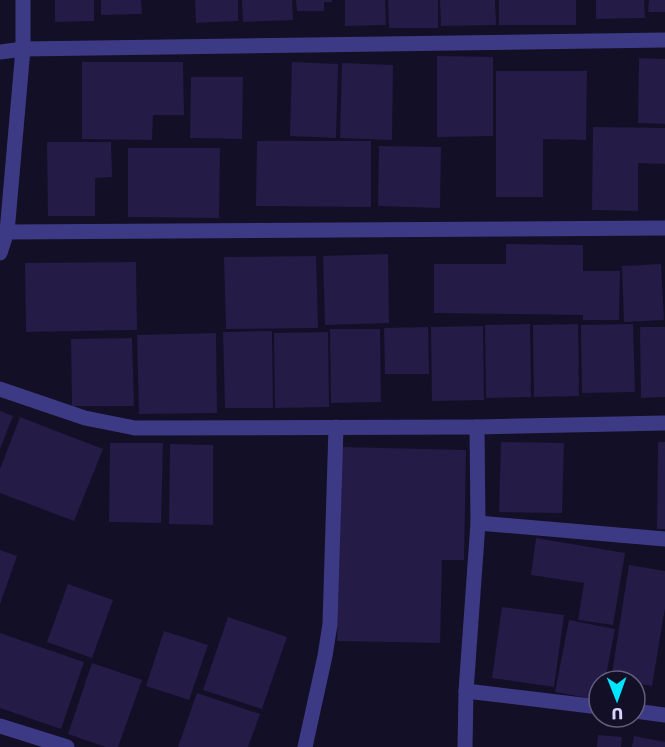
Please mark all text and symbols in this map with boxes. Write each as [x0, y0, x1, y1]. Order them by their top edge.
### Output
north arrow [587, 669, 647, 729]
text: U [611, 704, 623, 723]

